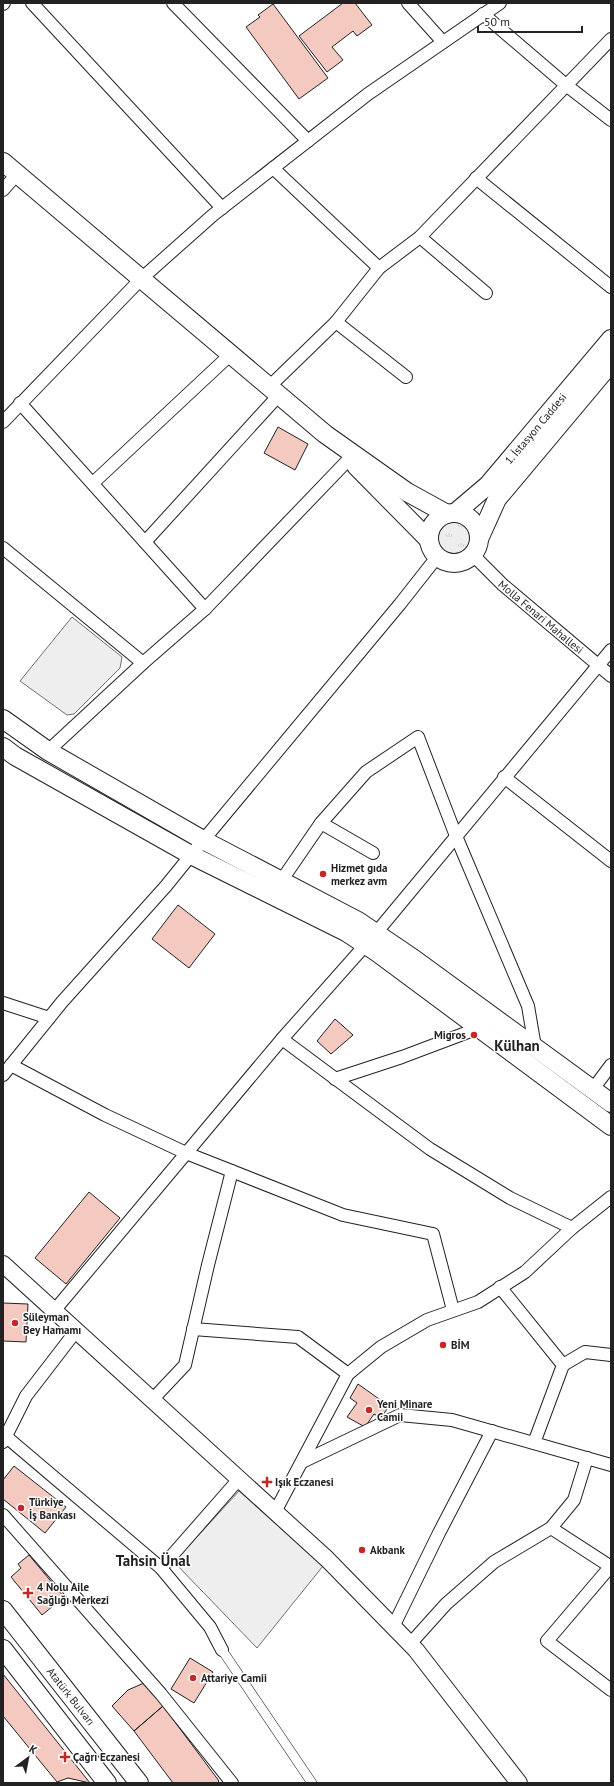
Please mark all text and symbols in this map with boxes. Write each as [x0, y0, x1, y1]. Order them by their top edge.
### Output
scale bar [478, 8, 582, 34]
text: 50 m [484, 14, 510, 29]
street label: 1. İstasyon Caddesi [502, 390, 569, 467]
street label: Molla Fenari Mahallesi [495, 577, 586, 657]
place label: Hizmet gıda merkez avm [331, 861, 387, 888]
marker: Hizmet gıda merkez avm [318, 869, 328, 879]
place label: Migros [434, 1028, 466, 1042]
marker: Migros [469, 1030, 479, 1040]
district label: Külhan [494, 1036, 540, 1055]
place label: Süleyman Bey Hamamı [23, 1310, 81, 1337]
marker: Süleyman Bey Hamamı [10, 1318, 20, 1328]
place label: BİM [451, 1338, 470, 1352]
marker: BİM [438, 1340, 448, 1350]
place label: Yeni Minare Camii [376, 1397, 433, 1424]
marker: Yeni Minare Camii [364, 1405, 374, 1415]
place label: Işık Eczanesi [275, 1475, 334, 1489]
marker: Işık Eczanesi [262, 1477, 272, 1487]
place label: Türkiye İş Bankası [29, 1495, 76, 1522]
marker: Türkiye İş Bankası [16, 1503, 26, 1513]
place label: Akbank [370, 1543, 405, 1557]
marker: Akbank [357, 1545, 367, 1555]
district label: Tahsin Ünal [116, 1551, 191, 1570]
place label: 4 Nolu Aile Sağlığı Merkezi [37, 1580, 109, 1607]
marker: 4 Nolu Aile Sağlığı Merkezi [22, 1587, 34, 1599]
street label: Atatürk Bulvarı [44, 1665, 98, 1728]
place label: Attariye Camii [201, 1671, 267, 1685]
marker: Attariye Camii [188, 1673, 198, 1683]
north arrow [8, 1738, 48, 1778]
text: K [27, 1742, 40, 1757]
place label: Çağrı Eczanesi [73, 1750, 140, 1764]
marker: Çağrı Eczanesi [60, 1752, 70, 1762]

